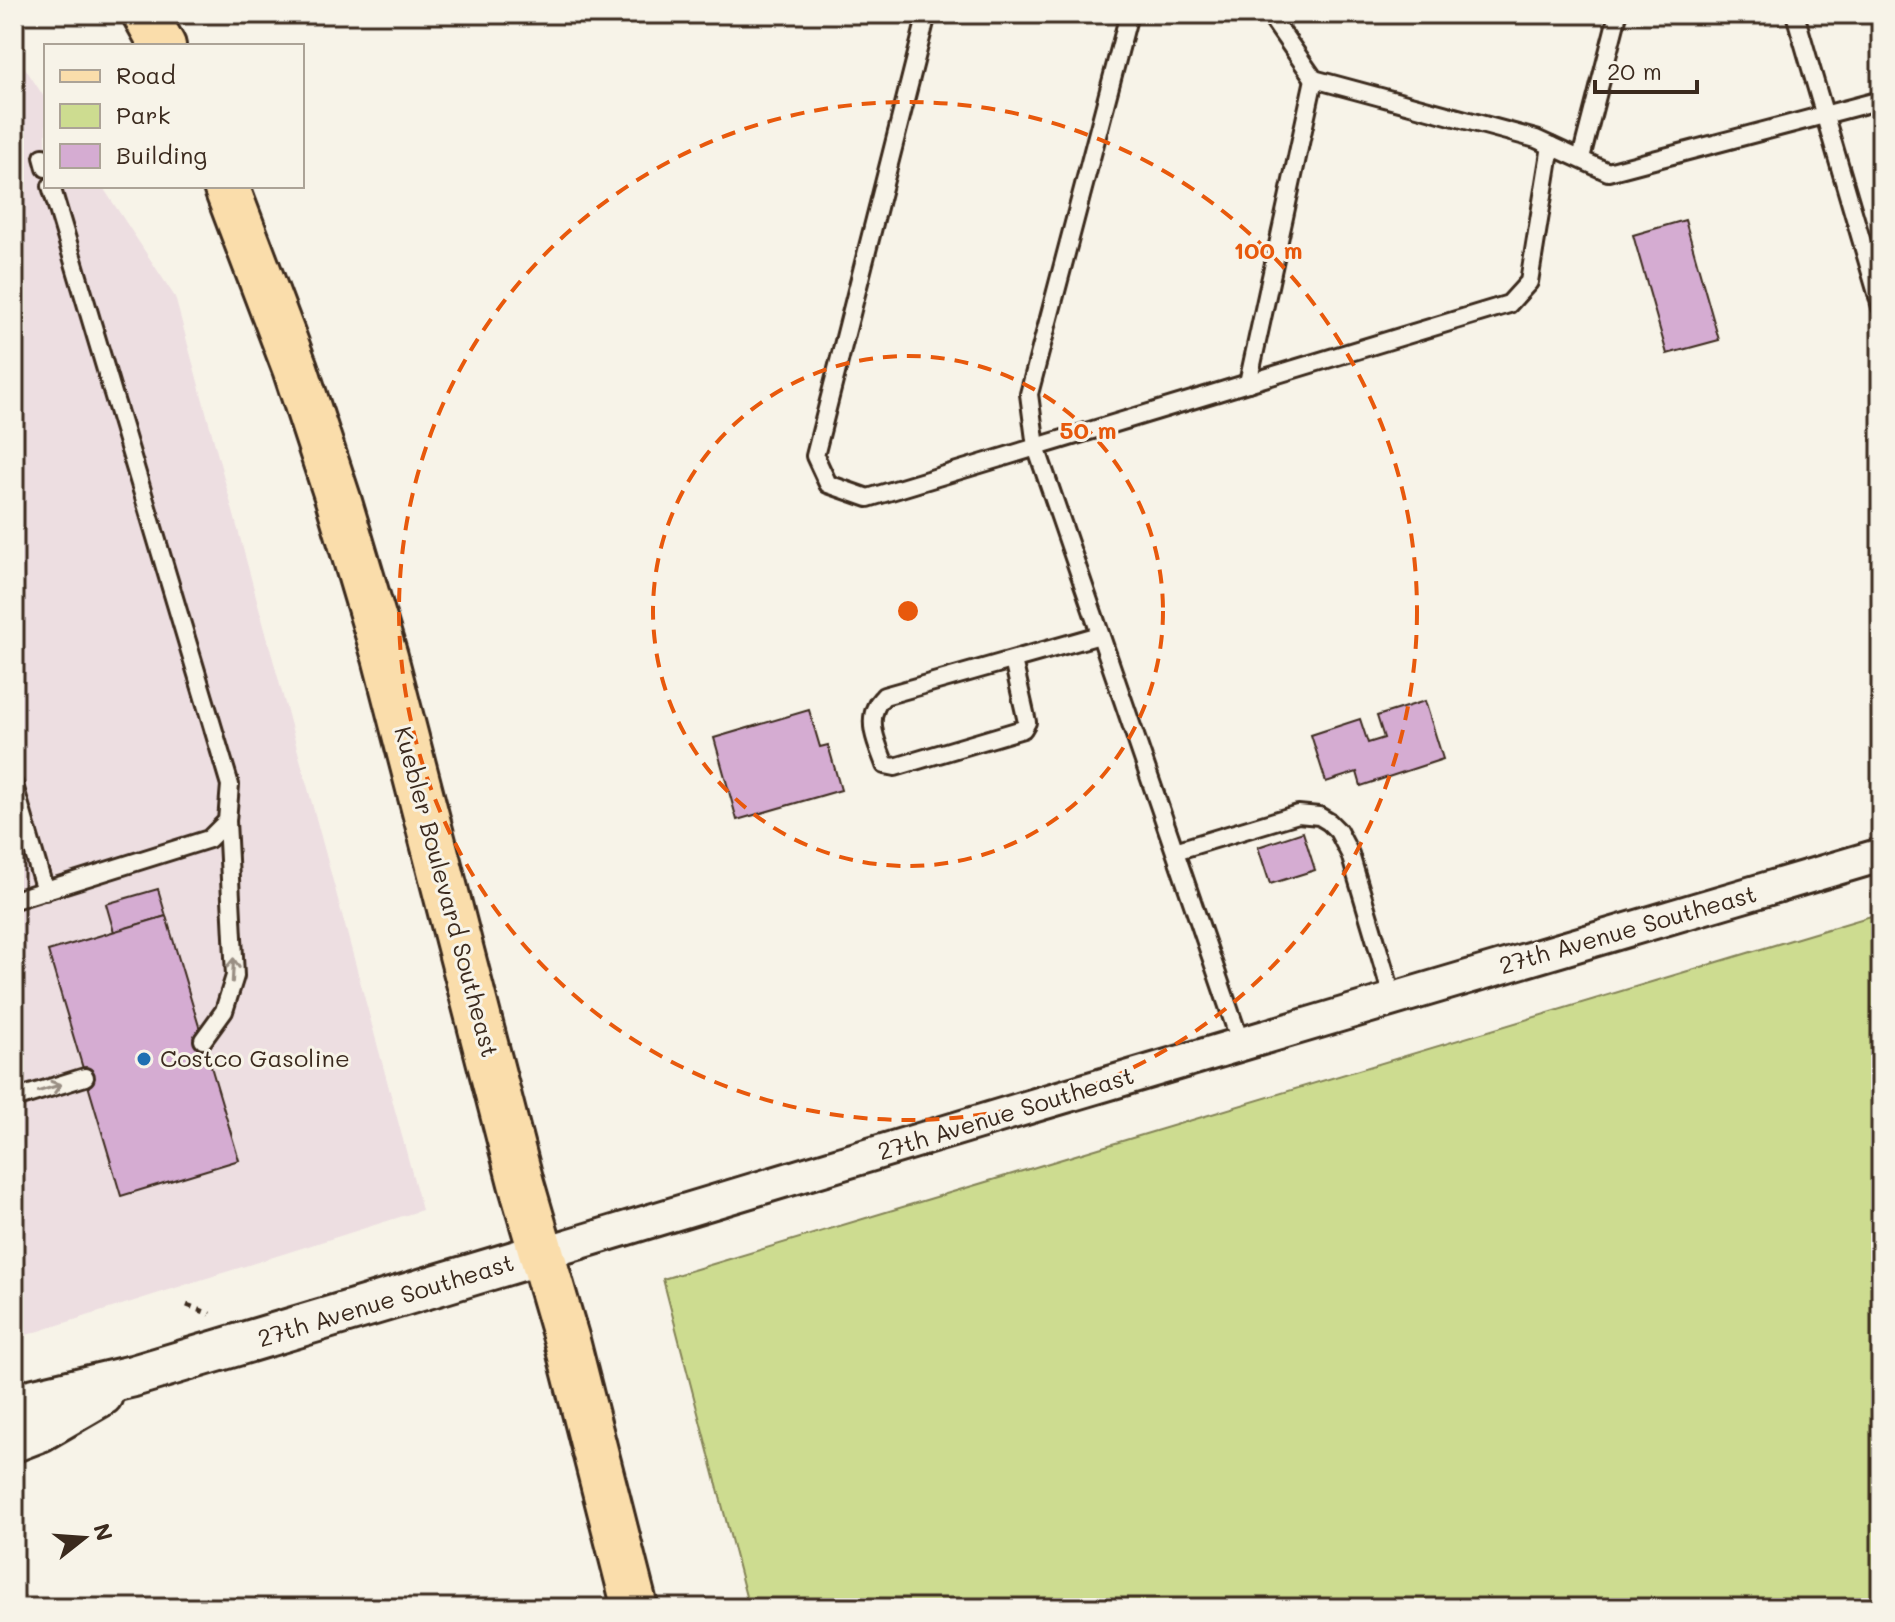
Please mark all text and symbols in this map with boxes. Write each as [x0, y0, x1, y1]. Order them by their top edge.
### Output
legend [44, 44, 304, 188]
scale bar [1595, 44, 1697, 94]
text: 20 m [1607, 55, 1662, 86]
text: Road [116, 59, 176, 90]
text: Park [116, 99, 170, 130]
text: Building [116, 139, 207, 170]
text: 100 m [1233, 234, 1303, 265]
text: 50 m [1059, 414, 1117, 445]
centre of rings [894, 597, 922, 625]
street label: Kuebler Boulevard Southeast [388, 723, 507, 1060]
street label: 27th Avenue Southeast [1495, 877, 1760, 980]
one-way arrow [226, 957, 241, 984]
place label: Costco Gasoline [160, 1042, 350, 1073]
marker: Costco Gasoline [135, 1050, 153, 1068]
street label: 27th Avenue Southeast [874, 1059, 1137, 1166]
one-way arrow [37, 1080, 62, 1095]
street label: 27th Avenue Southeast [254, 1246, 517, 1353]
north arrow [44, 1498, 124, 1578]
text: N [87, 1520, 120, 1544]

